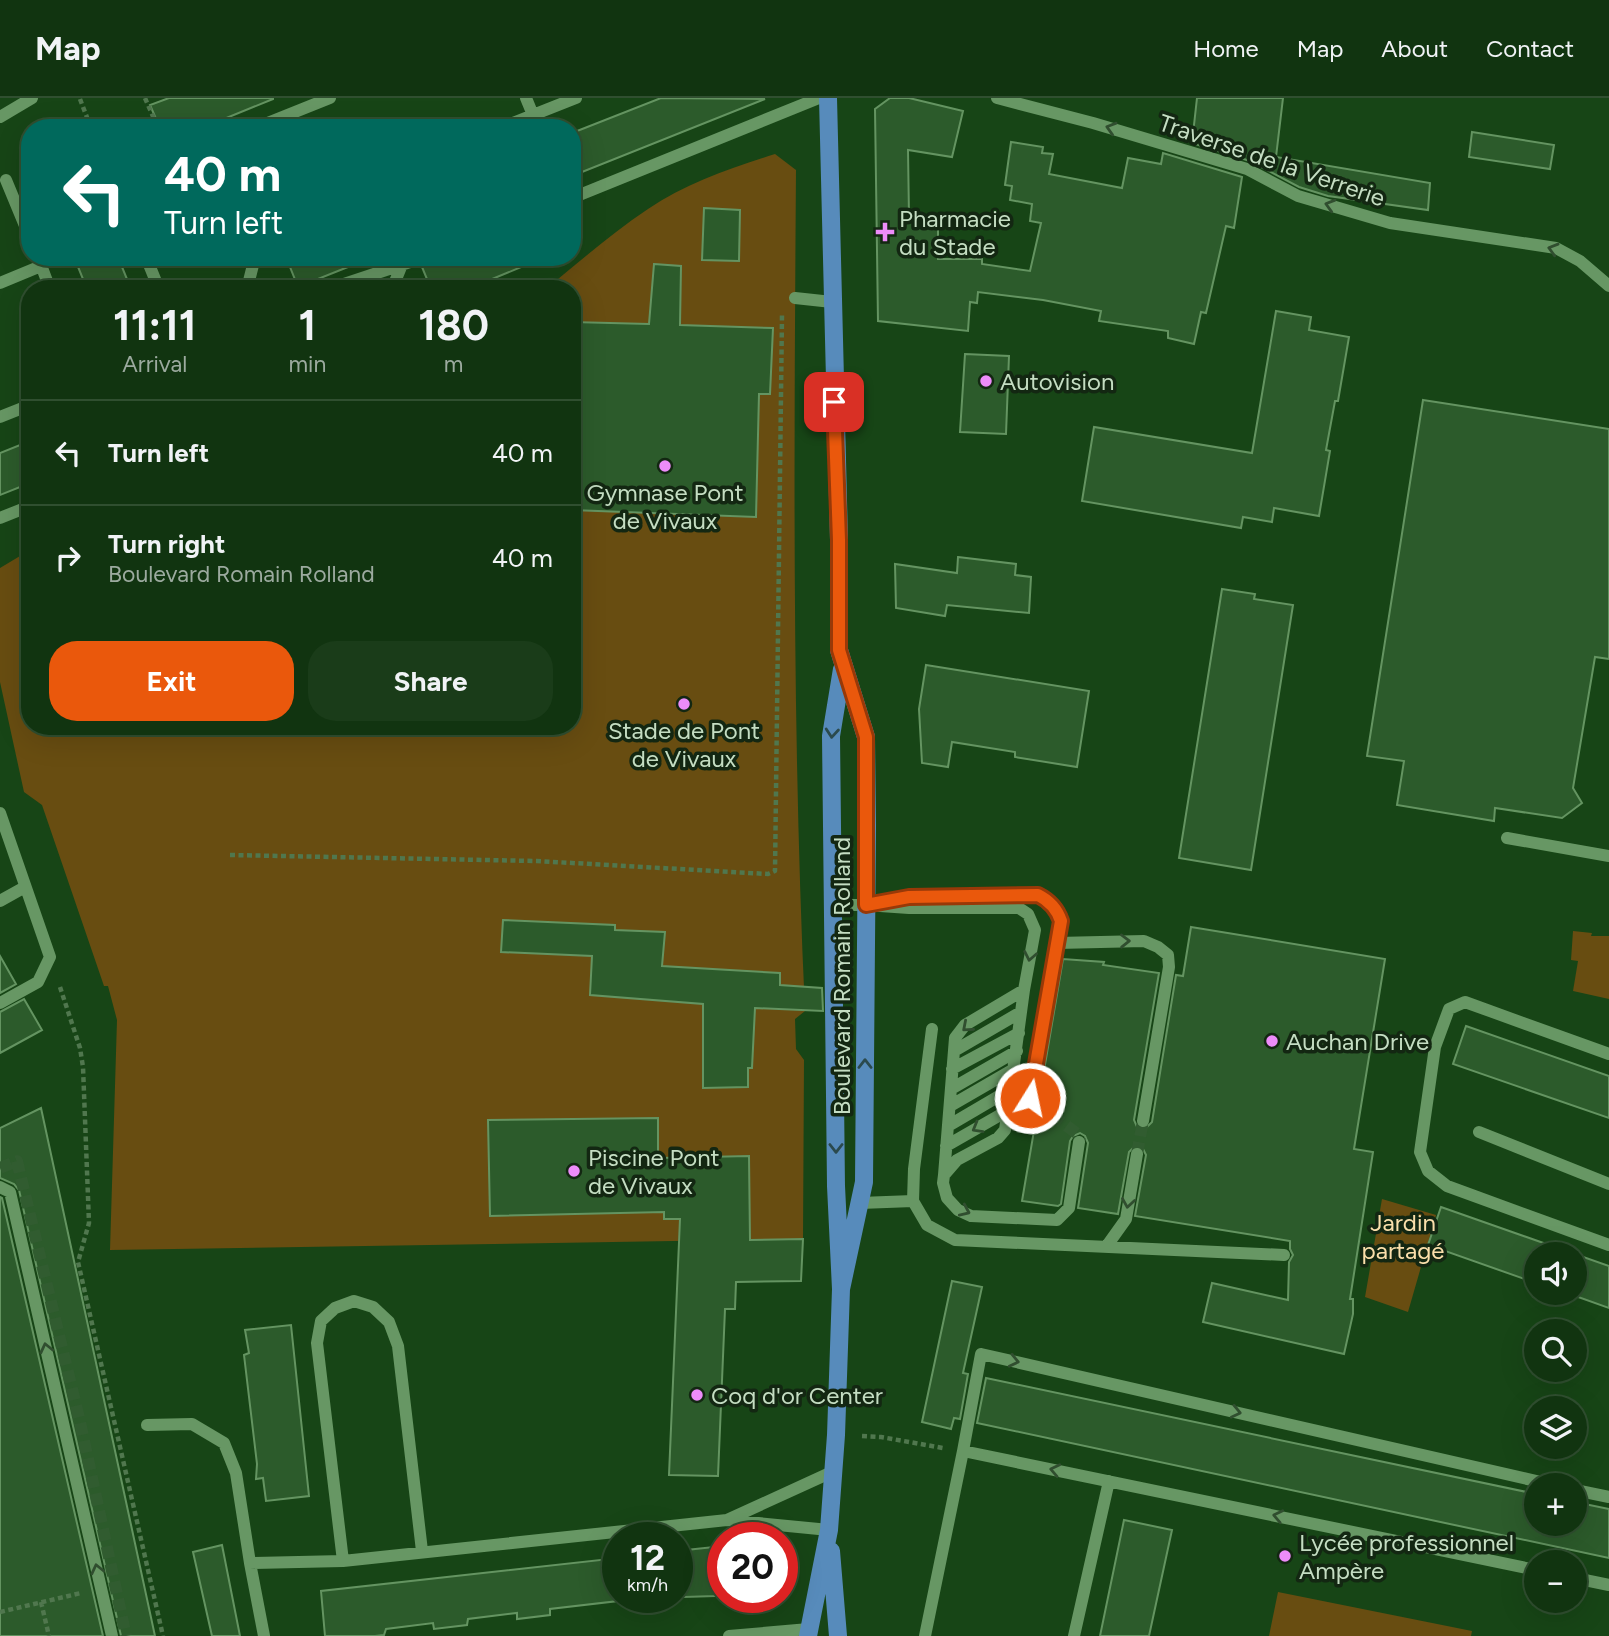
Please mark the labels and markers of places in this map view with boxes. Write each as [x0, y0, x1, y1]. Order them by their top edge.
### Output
place label: Pharmacie du Stade [899, 204, 1011, 261]
marker: Pharmacie du Stade [877, 224, 893, 240]
place label: Autovision [1000, 367, 1114, 396]
pin [804, 372, 864, 432]
marker: Autovision [978, 373, 994, 389]
marker: Gymnase Pont de Vivaux [657, 458, 673, 474]
place label: Gymnase Pont de Vivaux [586, 478, 744, 535]
marker: Stade de Pont de Vivaux [676, 696, 692, 712]
place label: Stade de Pont de Vivaux [608, 716, 760, 773]
place label: Auchan Drive [1286, 1027, 1429, 1056]
marker: Auchan Drive [1264, 1033, 1280, 1049]
place label: Piscine Pont de Vivaux [588, 1143, 720, 1200]
marker: Piscine Pont de Vivaux [566, 1163, 582, 1179]
place label: Coq d'or Center [711, 1381, 883, 1410]
marker: Coq d'or Center [689, 1387, 705, 1403]
place label: Lycée professionnel Ampère [1299, 1528, 1514, 1585]
marker: Lycée professionnel Ampère [1277, 1548, 1293, 1564]

